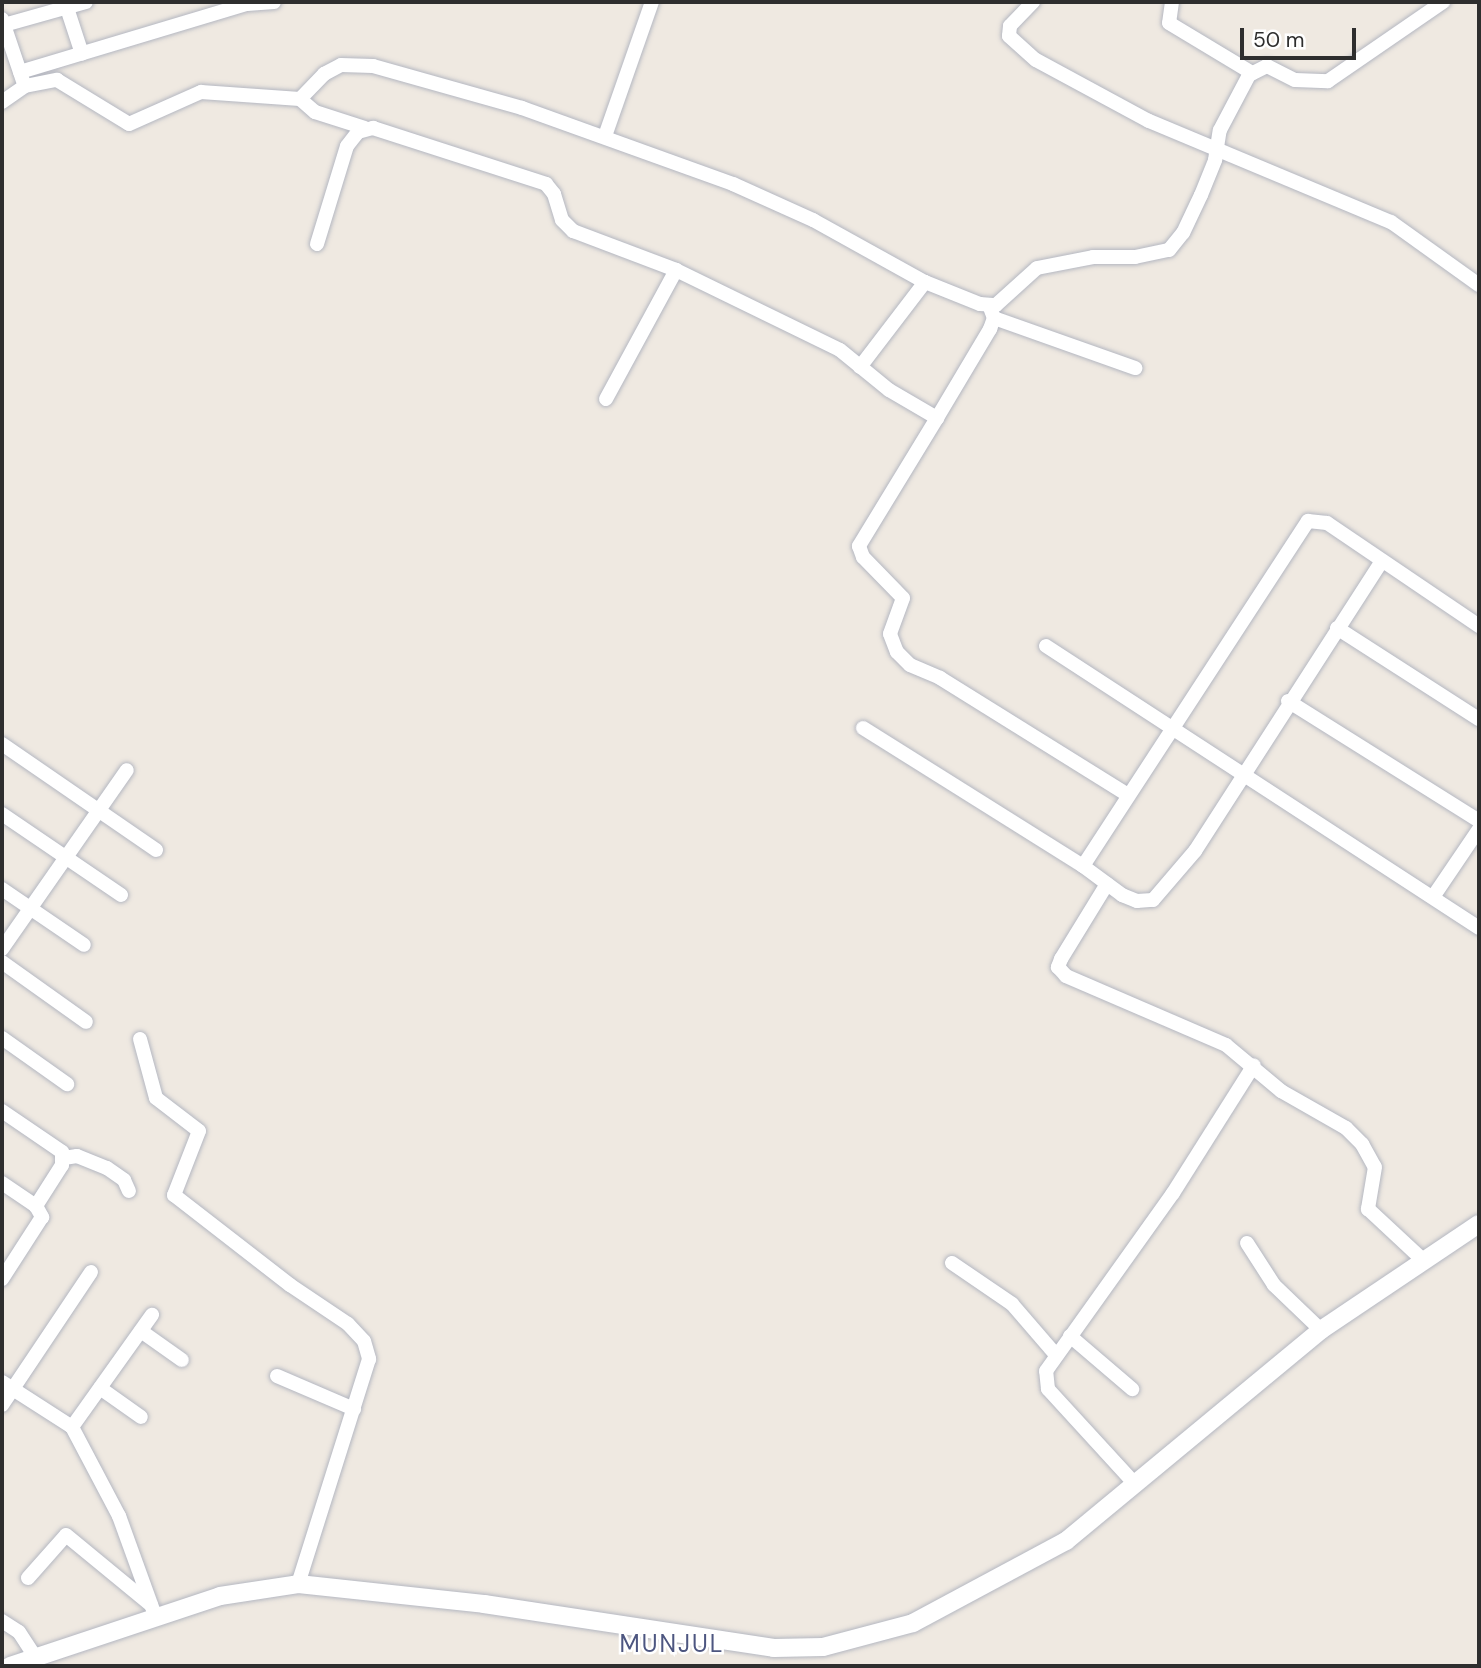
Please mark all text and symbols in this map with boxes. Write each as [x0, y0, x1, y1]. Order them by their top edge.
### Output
scale bar [1243, 14, 1358, 58]
text: 50 m [1253, 26, 1304, 54]
district label: MUNJUL [620, 1630, 724, 1658]

